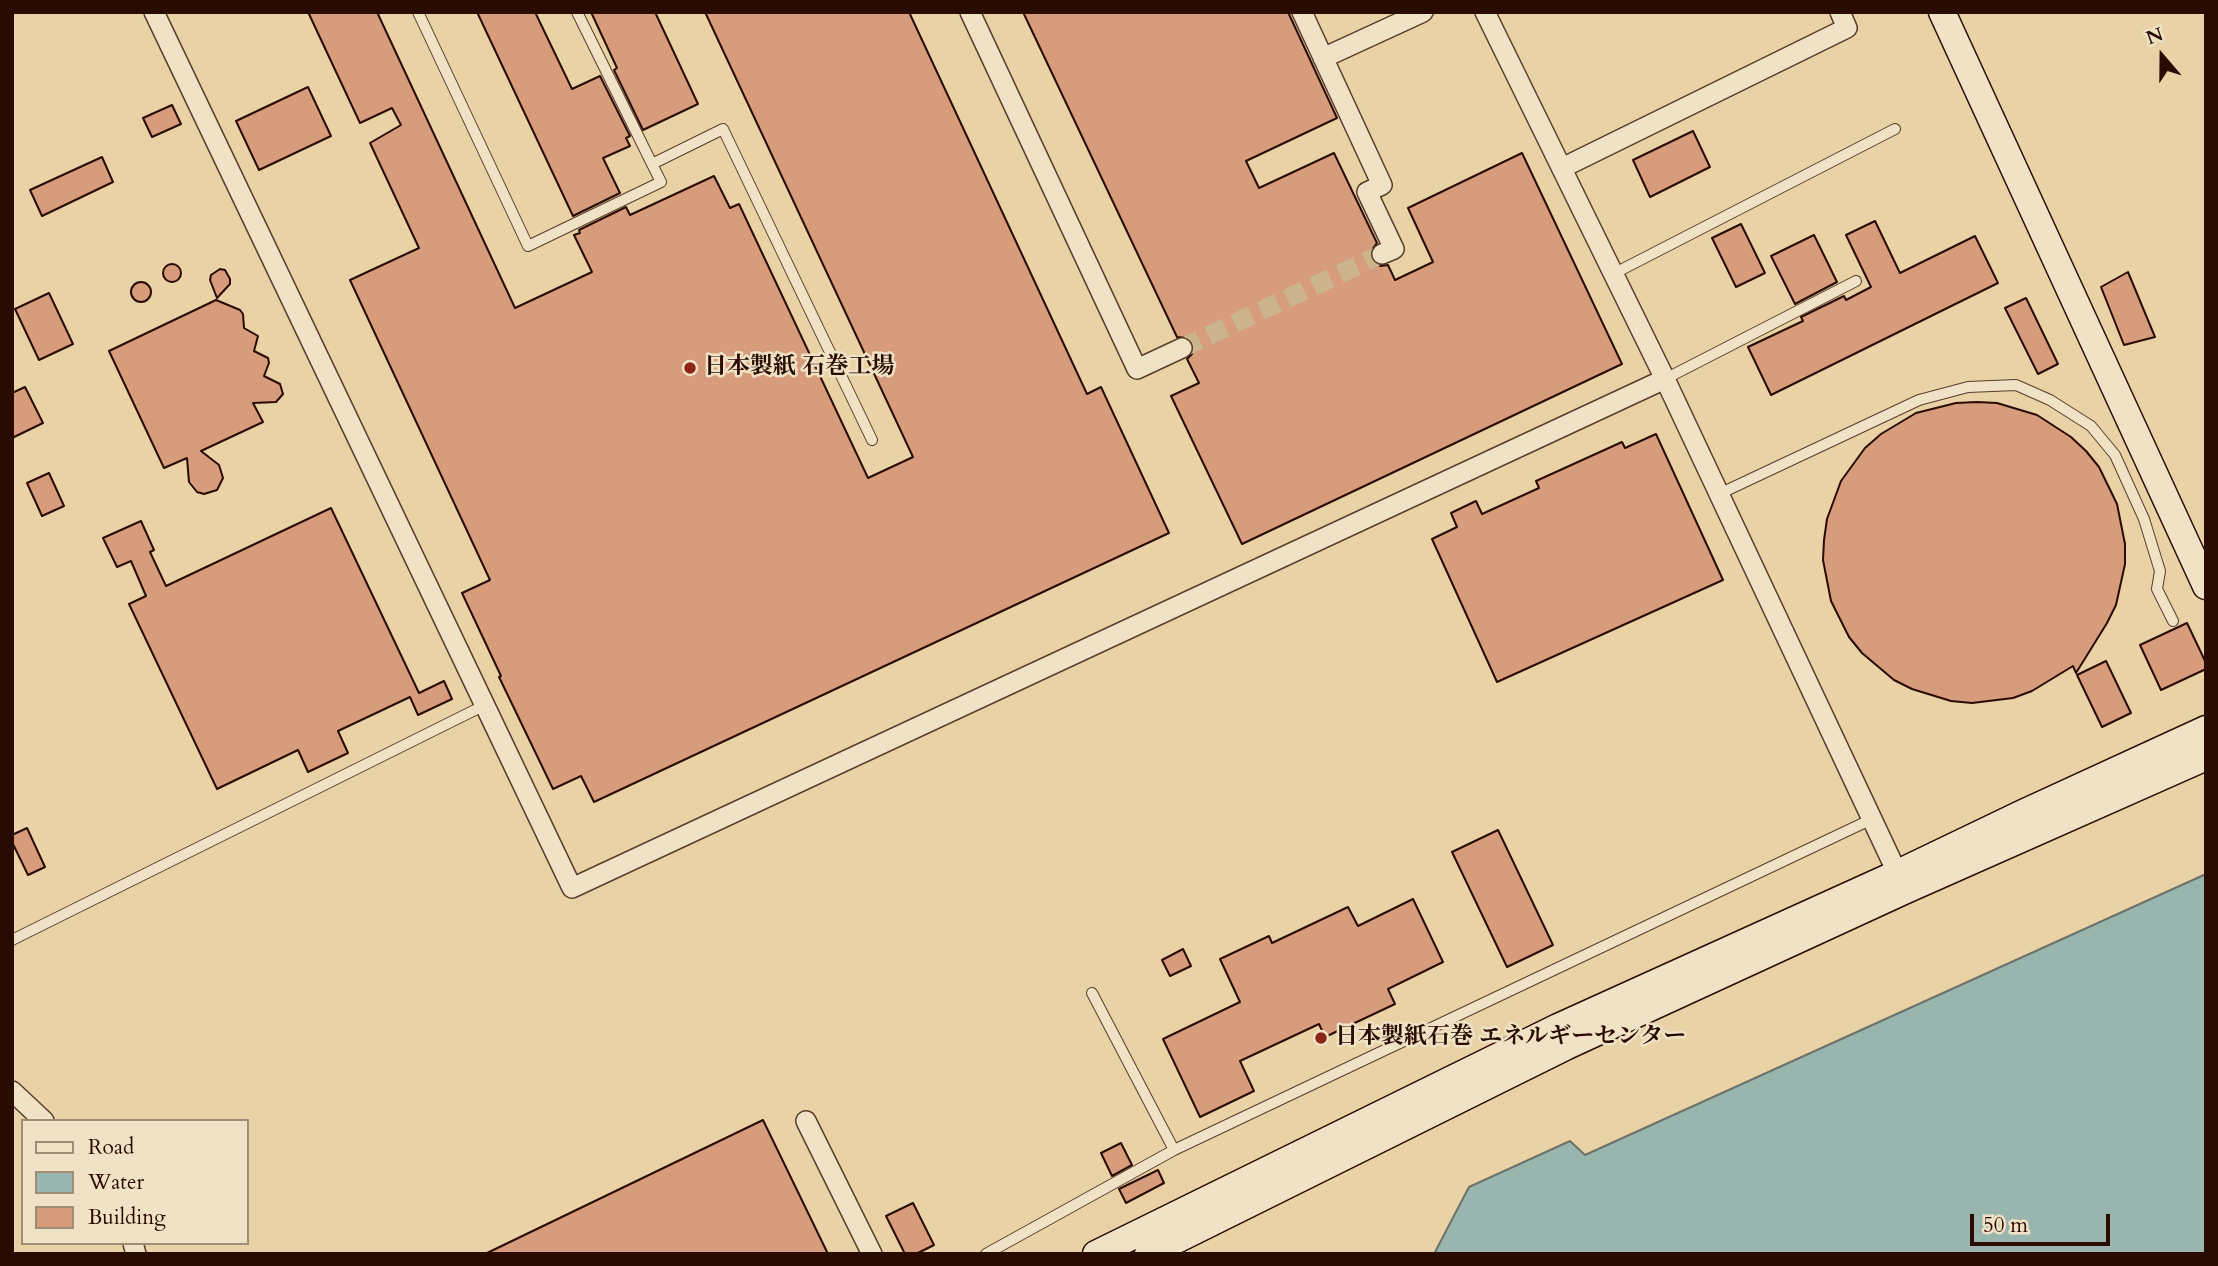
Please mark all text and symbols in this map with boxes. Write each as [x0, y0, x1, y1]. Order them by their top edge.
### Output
north arrow [2127, 21, 2197, 91]
text: N [2143, 21, 2167, 51]
place label: 日本製紙 石巻工場 [704, 354, 894, 382]
marker: 日本製紙 石巻工場 [682, 360, 698, 376]
place label: 日本製紙石巻 エネルギーセンター [1335, 1024, 1686, 1052]
marker: 日本製紙石巻 エネルギーセンター [1313, 1030, 1329, 1046]
legend [21, 1119, 248, 1245]
text: Road [88, 1133, 134, 1162]
text: Water [88, 1168, 144, 1197]
scale bar [1973, 1200, 2113, 1244]
text: Building [88, 1203, 166, 1232]
text: 50 m [1983, 1211, 2028, 1240]

